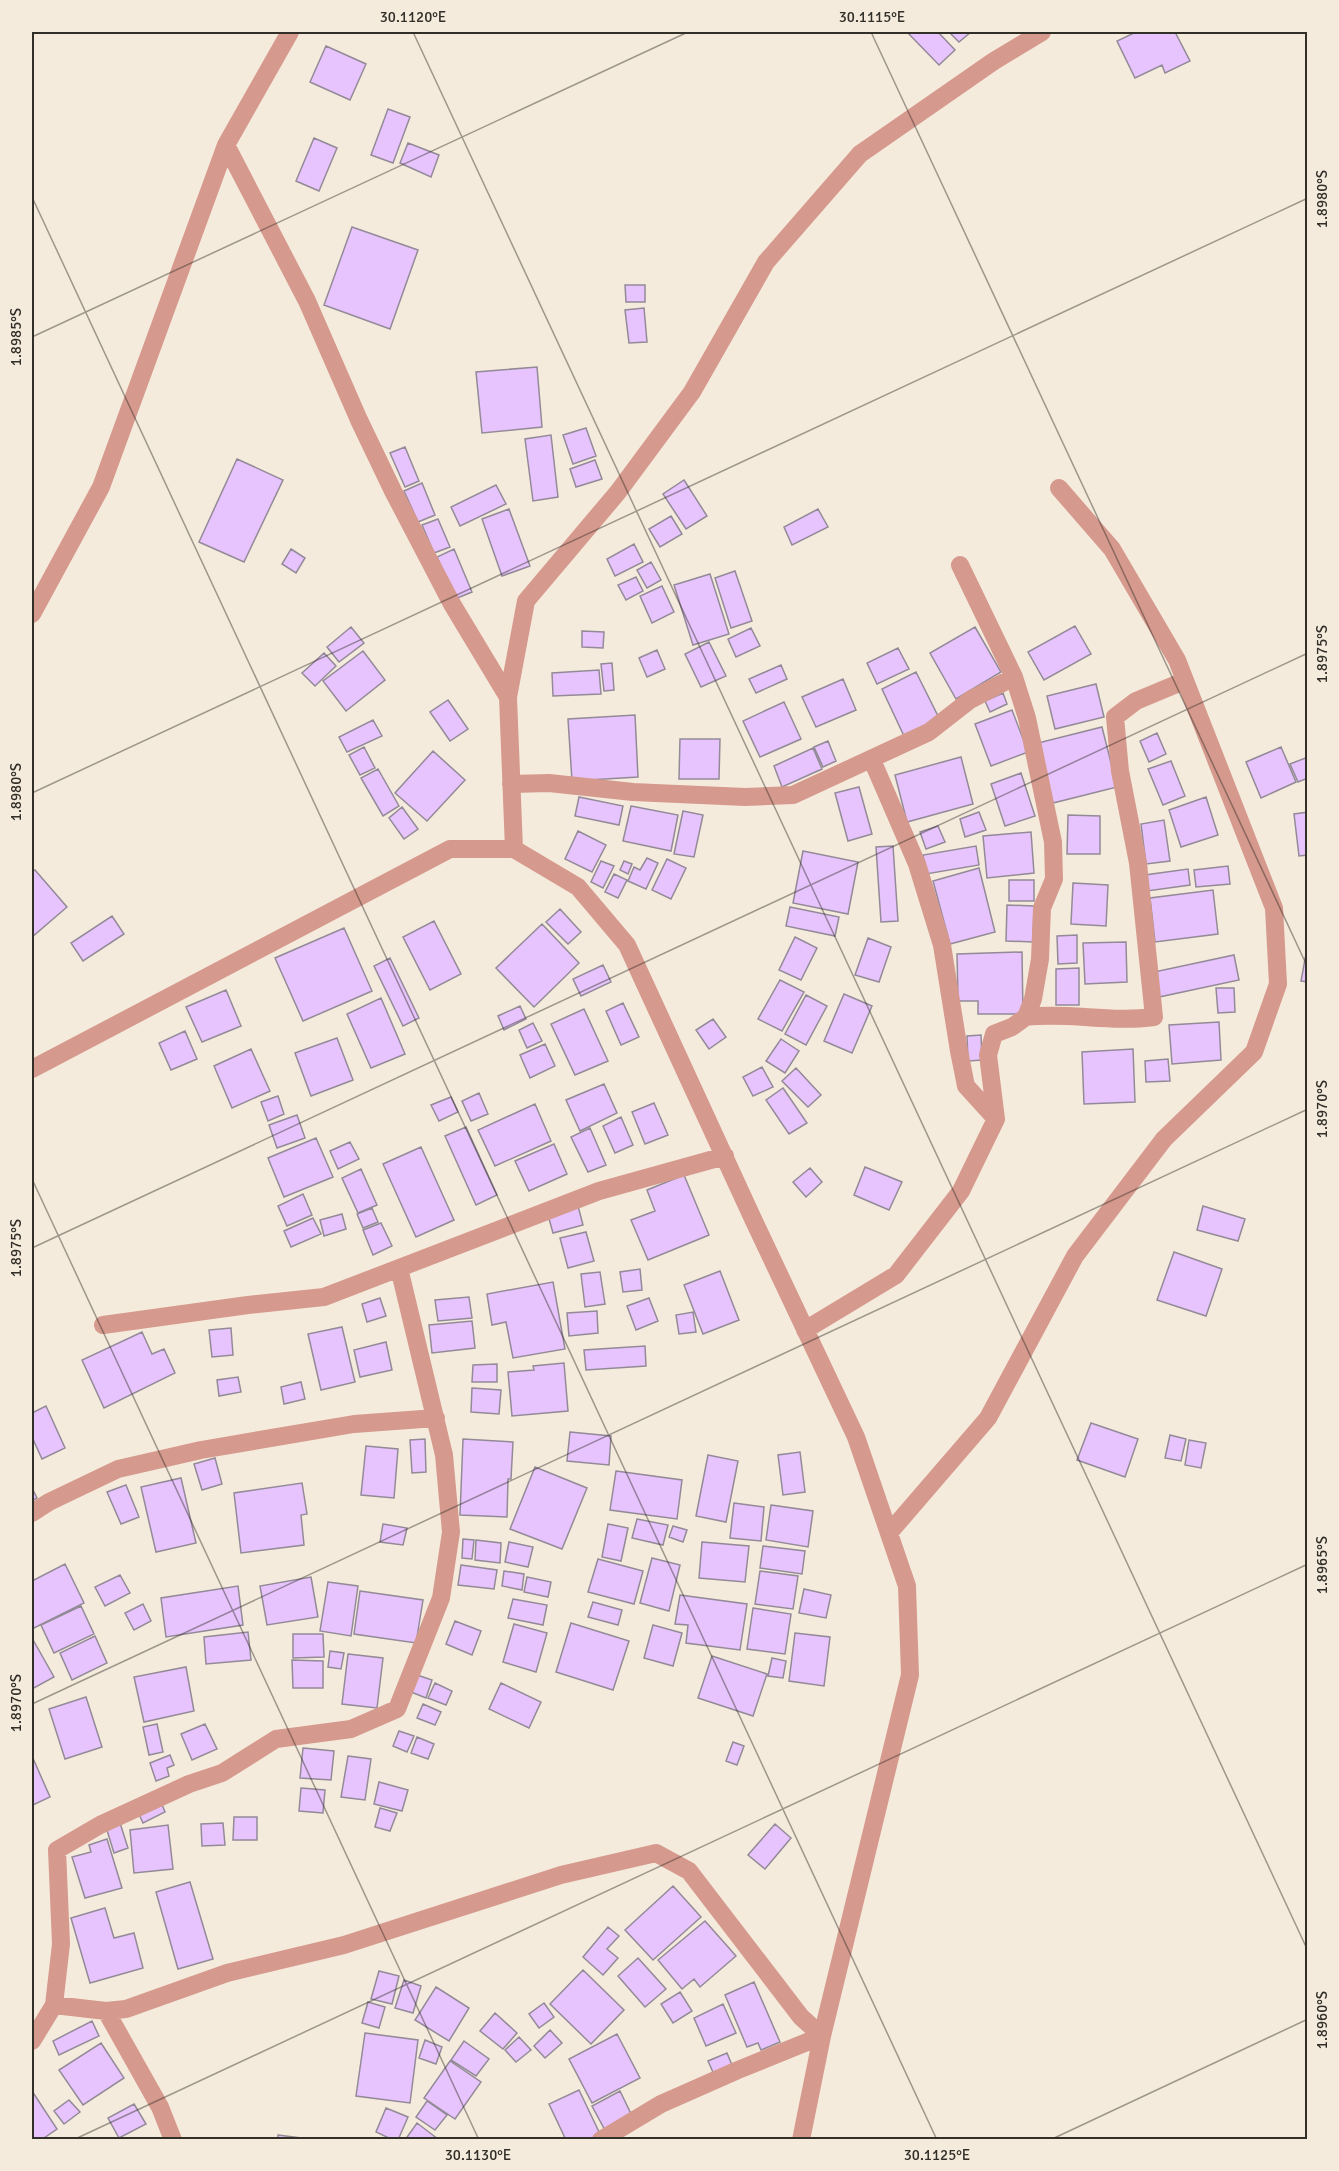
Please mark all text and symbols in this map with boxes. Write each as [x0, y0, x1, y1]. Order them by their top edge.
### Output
text: 30.1120°E [380, 8, 446, 26]
text: 30.1115°E [839, 8, 905, 26]
text: 1.8980°S [1313, 170, 1331, 228]
text: 1.8985°S [7, 308, 25, 366]
text: 1.8975°S [1313, 625, 1331, 683]
text: 1.8980°S [7, 763, 25, 821]
text: 1.8970°S [1313, 1080, 1331, 1138]
text: 1.8975°S [7, 1219, 25, 1277]
text: 1.8965°S [1313, 1536, 1331, 1594]
text: 1.8970°S [7, 1674, 25, 1732]
text: 1.8960°S [1313, 1991, 1331, 2049]
text: 30.1130°E [445, 2146, 511, 2164]
text: 30.1125°E [904, 2146, 970, 2164]

